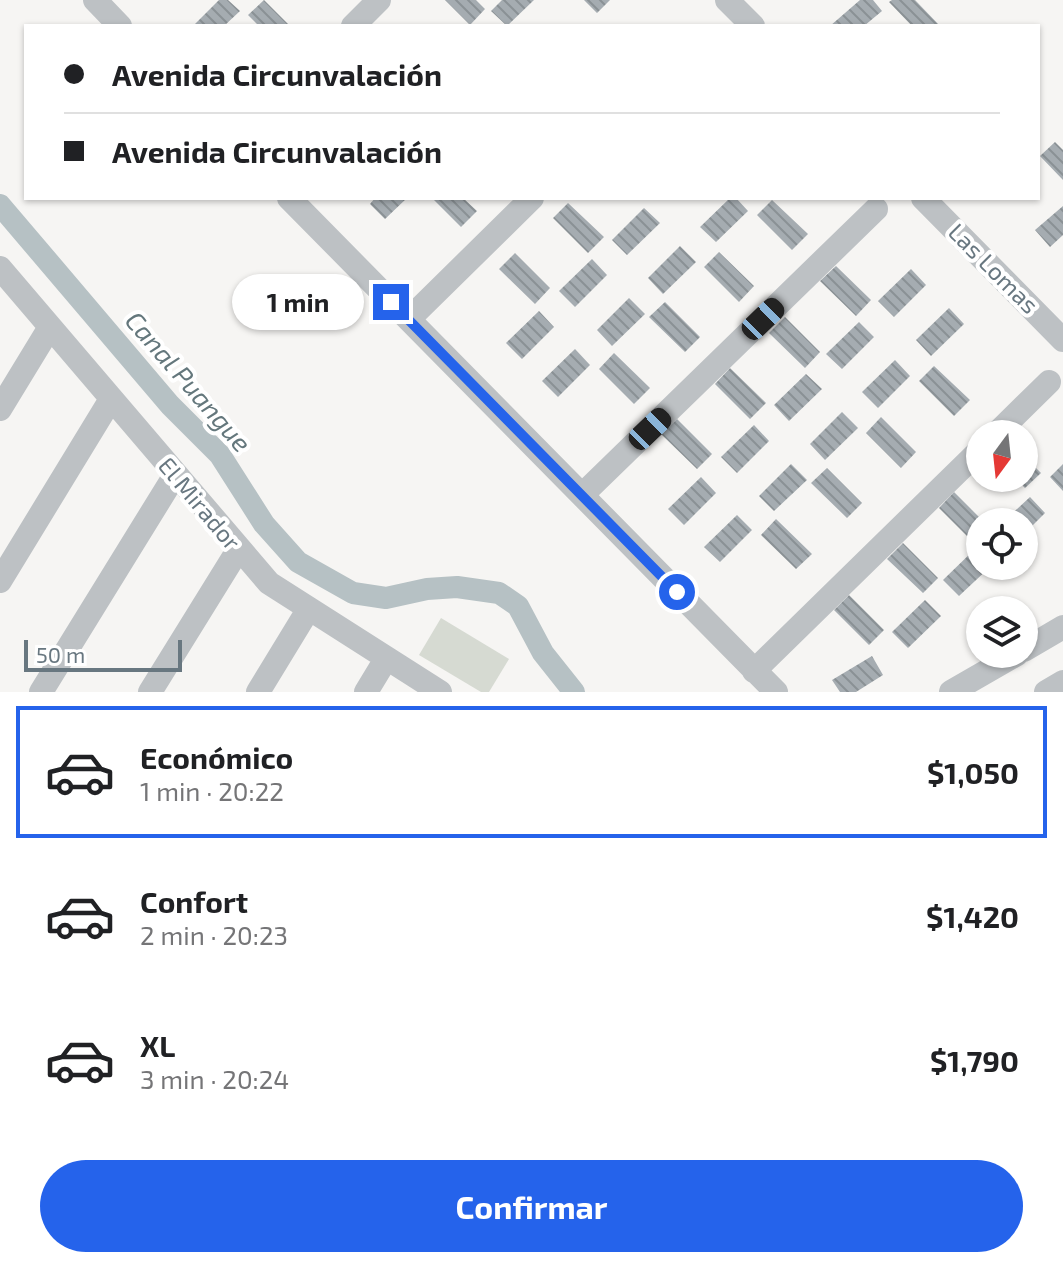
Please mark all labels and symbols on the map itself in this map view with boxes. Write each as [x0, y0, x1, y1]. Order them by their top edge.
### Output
street label: Las Lomas [943, 217, 1045, 319]
callout: 1 min [231, 274, 363, 330]
route end [373, 284, 409, 320]
car [737, 294, 789, 344]
water label: Canal Puangue [120, 305, 259, 458]
car [624, 404, 676, 454]
north arrow [966, 420, 1038, 492]
street label: El Mirador [153, 451, 248, 556]
route start [659, 574, 695, 610]
scale bar [24, 636, 182, 672]

